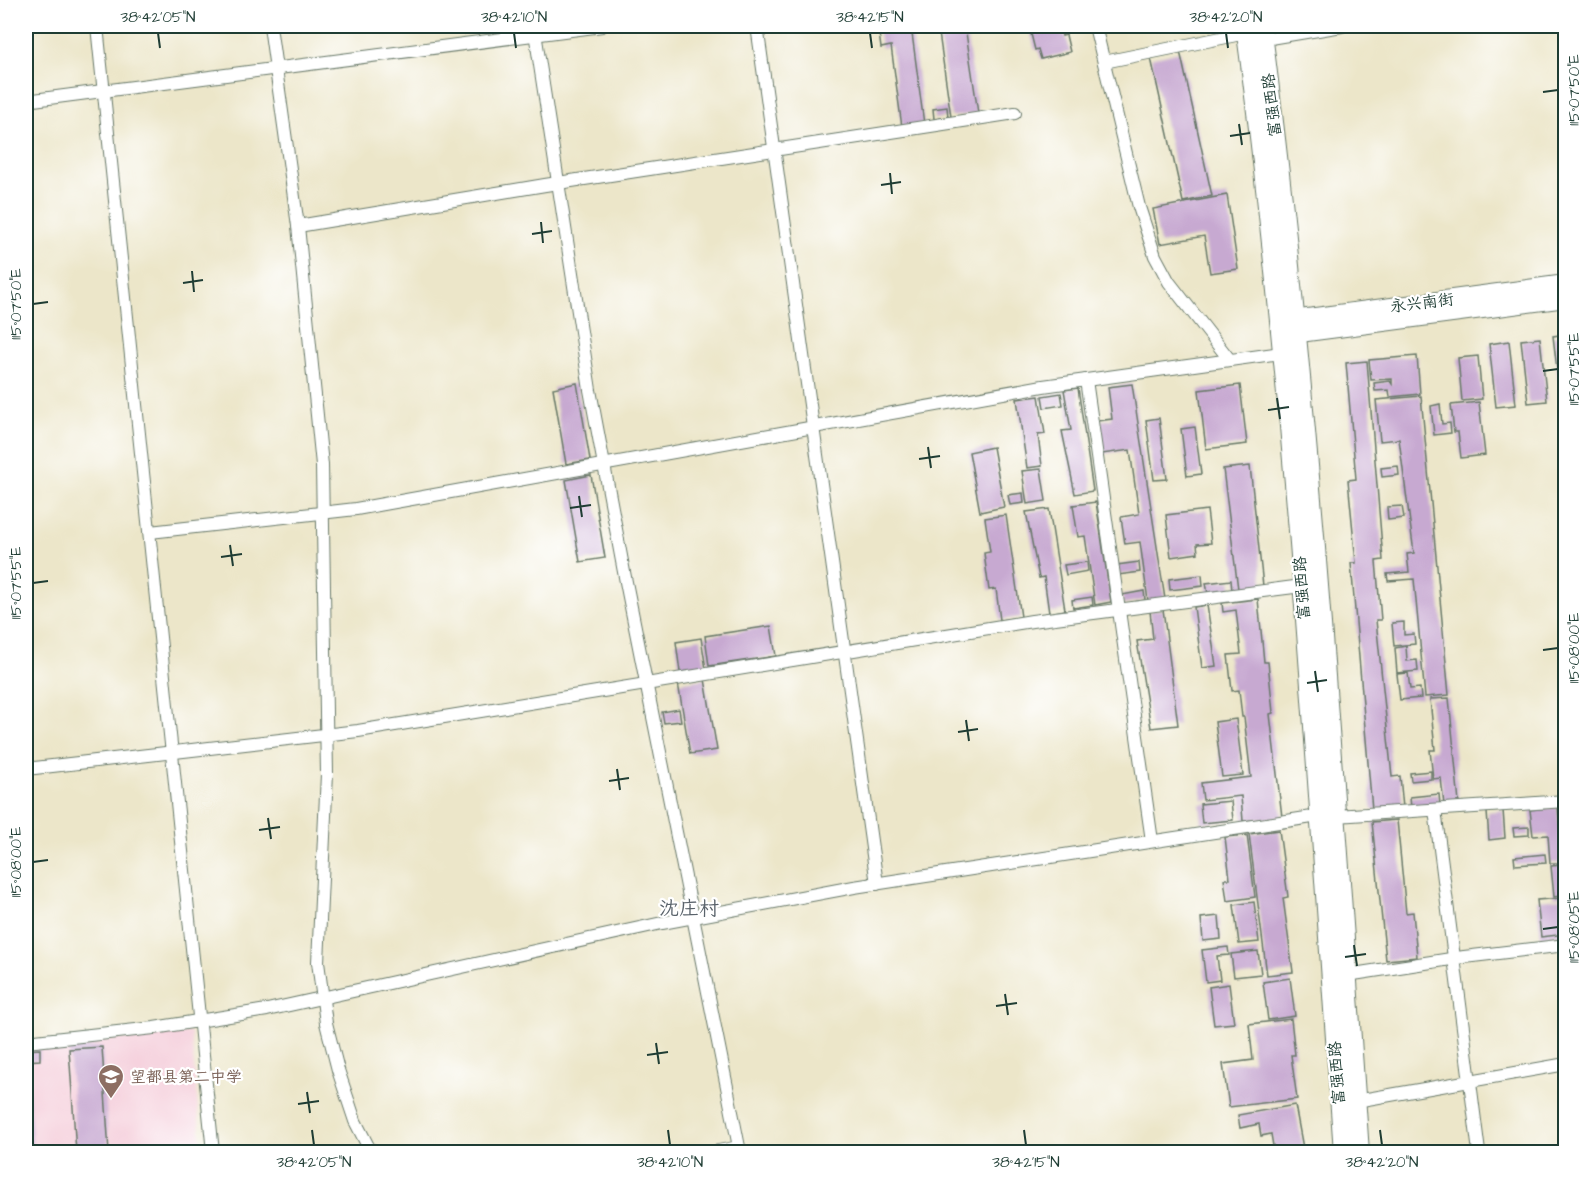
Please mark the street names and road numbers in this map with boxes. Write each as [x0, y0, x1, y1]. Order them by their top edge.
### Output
street label: 富强西路 [1257, 72, 1287, 138]
street label: 永兴南街 [1389, 288, 1455, 318]
street label: 富强西路 [1289, 555, 1315, 621]
street label: 富强西路 [1324, 1040, 1350, 1106]

